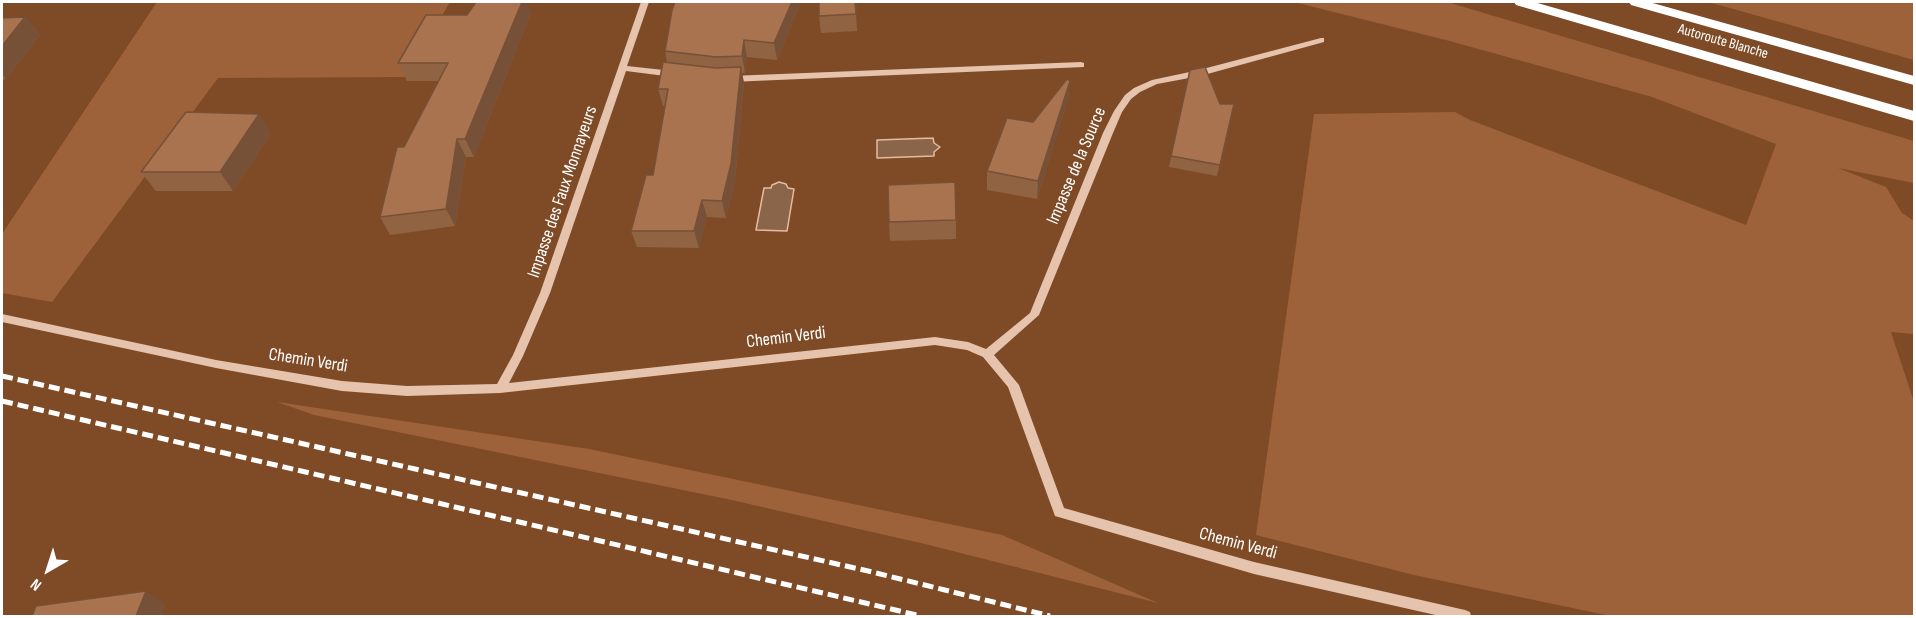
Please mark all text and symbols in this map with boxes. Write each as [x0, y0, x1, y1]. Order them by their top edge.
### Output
street label: Autoroute Blanche [1676, 21, 1770, 63]
street label: Impasse des Faux Monnayeurs [523, 103, 603, 281]
street label: Impasse de la Source [1043, 104, 1111, 228]
street label: Chemin Verdi [745, 322, 827, 354]
street label: Chemin Verdi [267, 344, 349, 378]
street label: Chemin Verdi [1197, 523, 1279, 565]
north arrow [18, 540, 78, 600]
text: N [27, 574, 46, 594]

